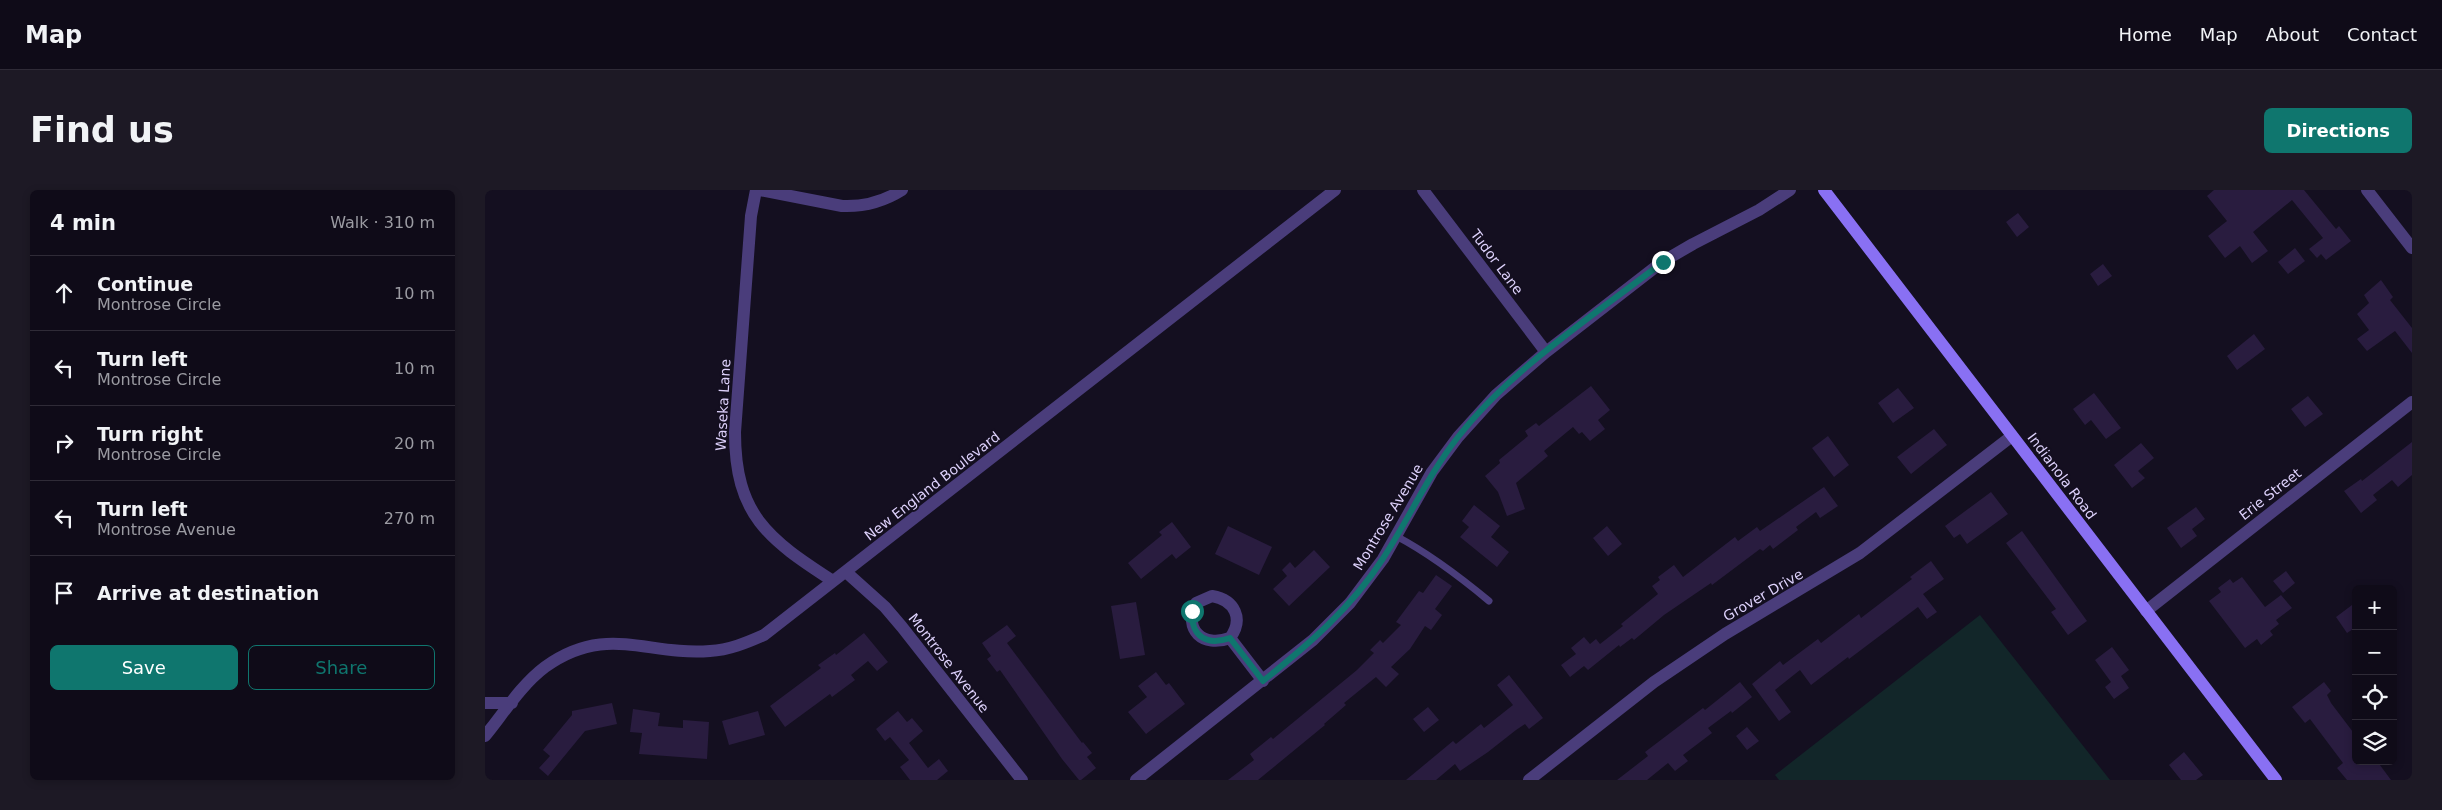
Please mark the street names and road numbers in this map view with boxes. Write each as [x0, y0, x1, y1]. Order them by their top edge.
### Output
street label: Tudor Lane [1467, 226, 1527, 297]
street label: Waseka Lane [713, 359, 733, 451]
street label: New England Boulevard [861, 428, 1003, 544]
street label: Indianola Road [2024, 430, 2100, 522]
street label: Montrose Avenue [1350, 461, 1426, 573]
street label: Erie Street [2236, 465, 2305, 523]
street label: Grover Drive [1720, 566, 1806, 624]
street label: Montrose Avenue [905, 610, 993, 716]

